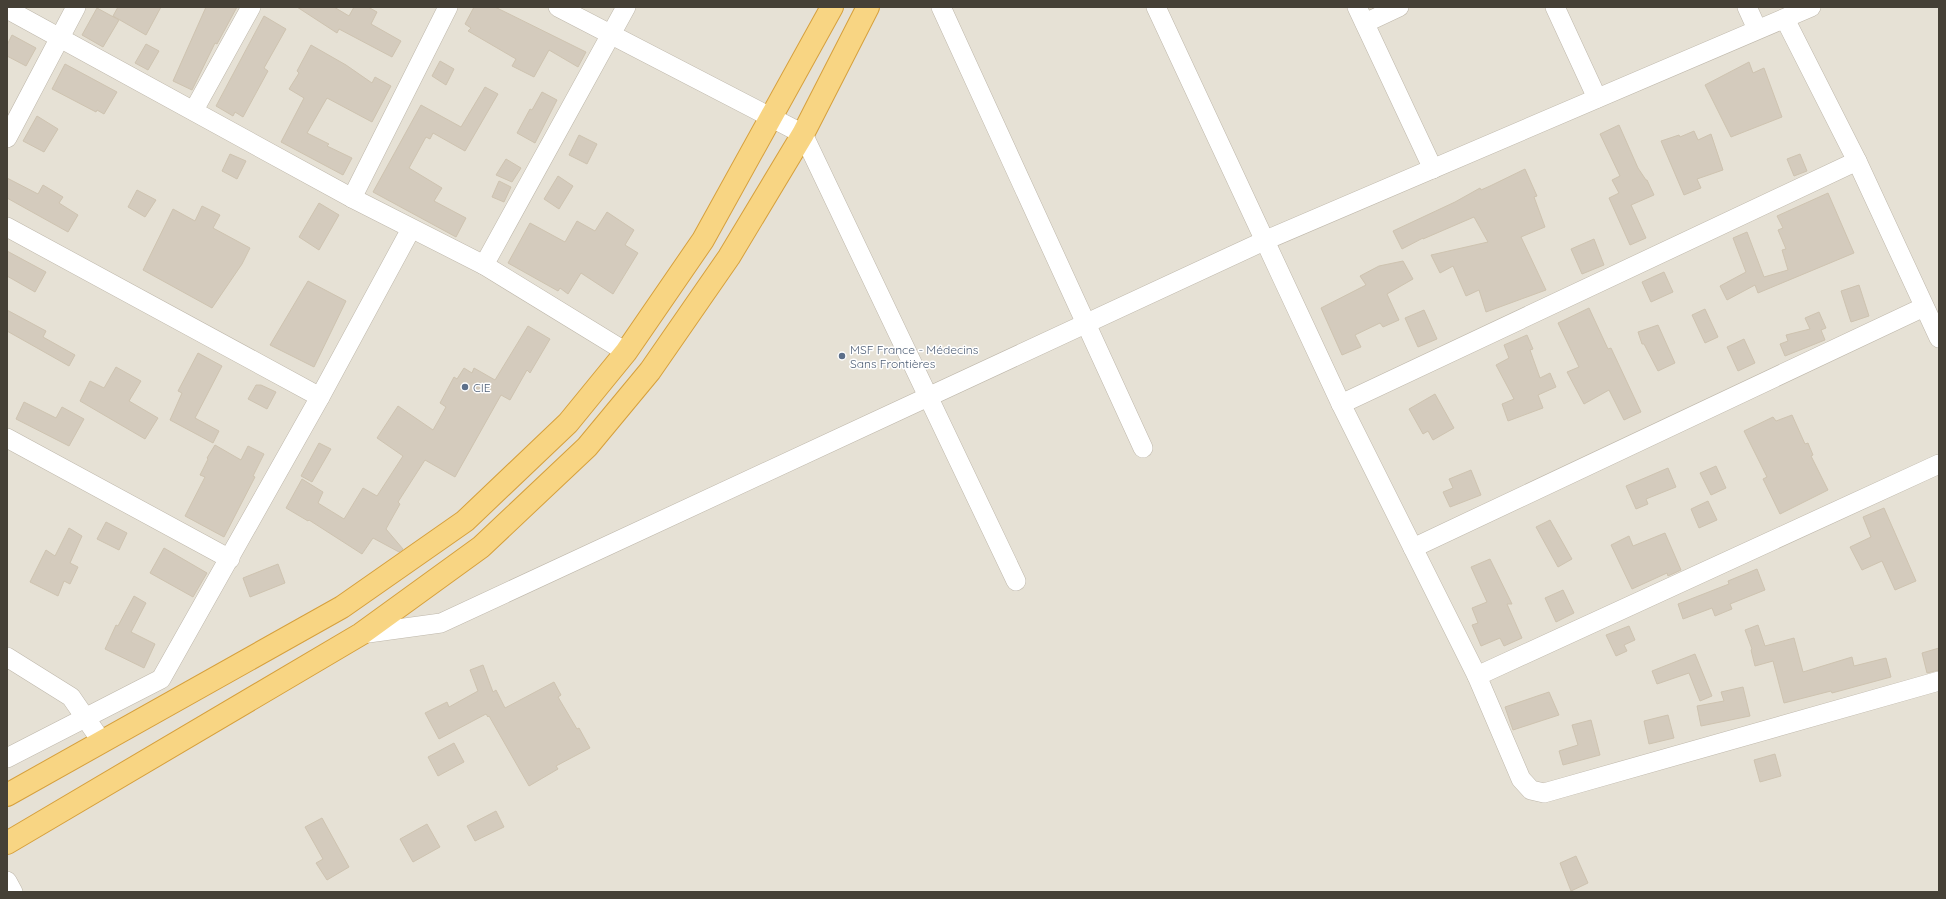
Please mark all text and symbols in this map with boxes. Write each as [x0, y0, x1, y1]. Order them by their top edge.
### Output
place label: MSF France - Médecins Sans Frontières [850, 342, 979, 371]
marker: MSF France - Médecins Sans Frontières [837, 351, 847, 361]
place label: CIE [473, 380, 491, 395]
marker: CIE [460, 382, 470, 392]

